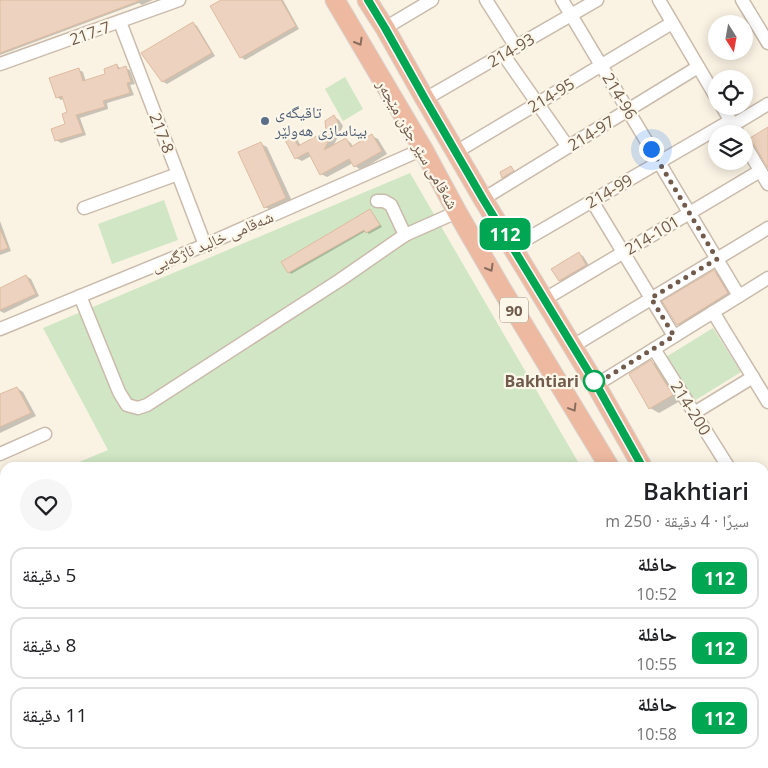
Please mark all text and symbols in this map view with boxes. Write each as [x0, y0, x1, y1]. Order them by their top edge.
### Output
north arrow [708, 15, 752, 60]
map controls [708, 15, 753, 170]
street label: 217-7 [67, 16, 113, 50]
street label: 214-93 [483, 28, 539, 72]
one-way arrow [353, 37, 363, 46]
street label: 214-96 [597, 69, 643, 123]
button: locate [708, 70, 753, 115]
street label: 214-95 [524, 72, 578, 118]
street label: شەقامی سێر جۆن مێجەر [371, 74, 464, 213]
place label: تاقیگەی بیناسازی هەولێر [274, 101, 367, 141]
street label: 217-8 [144, 110, 180, 156]
street label: 214-97 [564, 110, 618, 156]
marker: تاقیگەی بیناسازی هەولێر [259, 115, 271, 127]
button: layers [708, 125, 753, 170]
your location [639, 137, 664, 162]
street label: 214-99 [581, 169, 637, 213]
street label: شەقامی خالید ئاژگەیی [147, 205, 277, 277]
street label: 214-101 [621, 210, 683, 260]
line badge: 112 [476, 218, 534, 250]
text: 112 [490, 222, 520, 246]
one-way arrow [484, 263, 494, 272]
road number: 90 [500, 298, 528, 322]
place label: Bakhtiari [505, 370, 579, 392]
marker: Bakhtiari [583, 370, 605, 392]
street label: 214-200 [666, 377, 716, 439]
one-way arrow [567, 402, 577, 411]
text: Bakhtiari [643, 474, 749, 507]
button: heart [20, 479, 72, 531]
text: سيرًا · 4 دقيقة · 250 m [605, 510, 749, 532]
text: حافلة [638, 551, 677, 577]
text: 5 دقيقة [22, 562, 76, 588]
text: 112 [704, 566, 735, 590]
text: 10:52 [636, 583, 677, 605]
text: حافلة [638, 621, 677, 647]
text: 8 دقيقة [22, 632, 76, 658]
text: 112 [704, 636, 735, 660]
text: 10:55 [636, 653, 677, 675]
text: حافلة [638, 691, 677, 717]
text: 11 دقيقة [22, 702, 87, 728]
text: 112 [704, 706, 735, 730]
text: 10:58 [636, 723, 677, 745]

